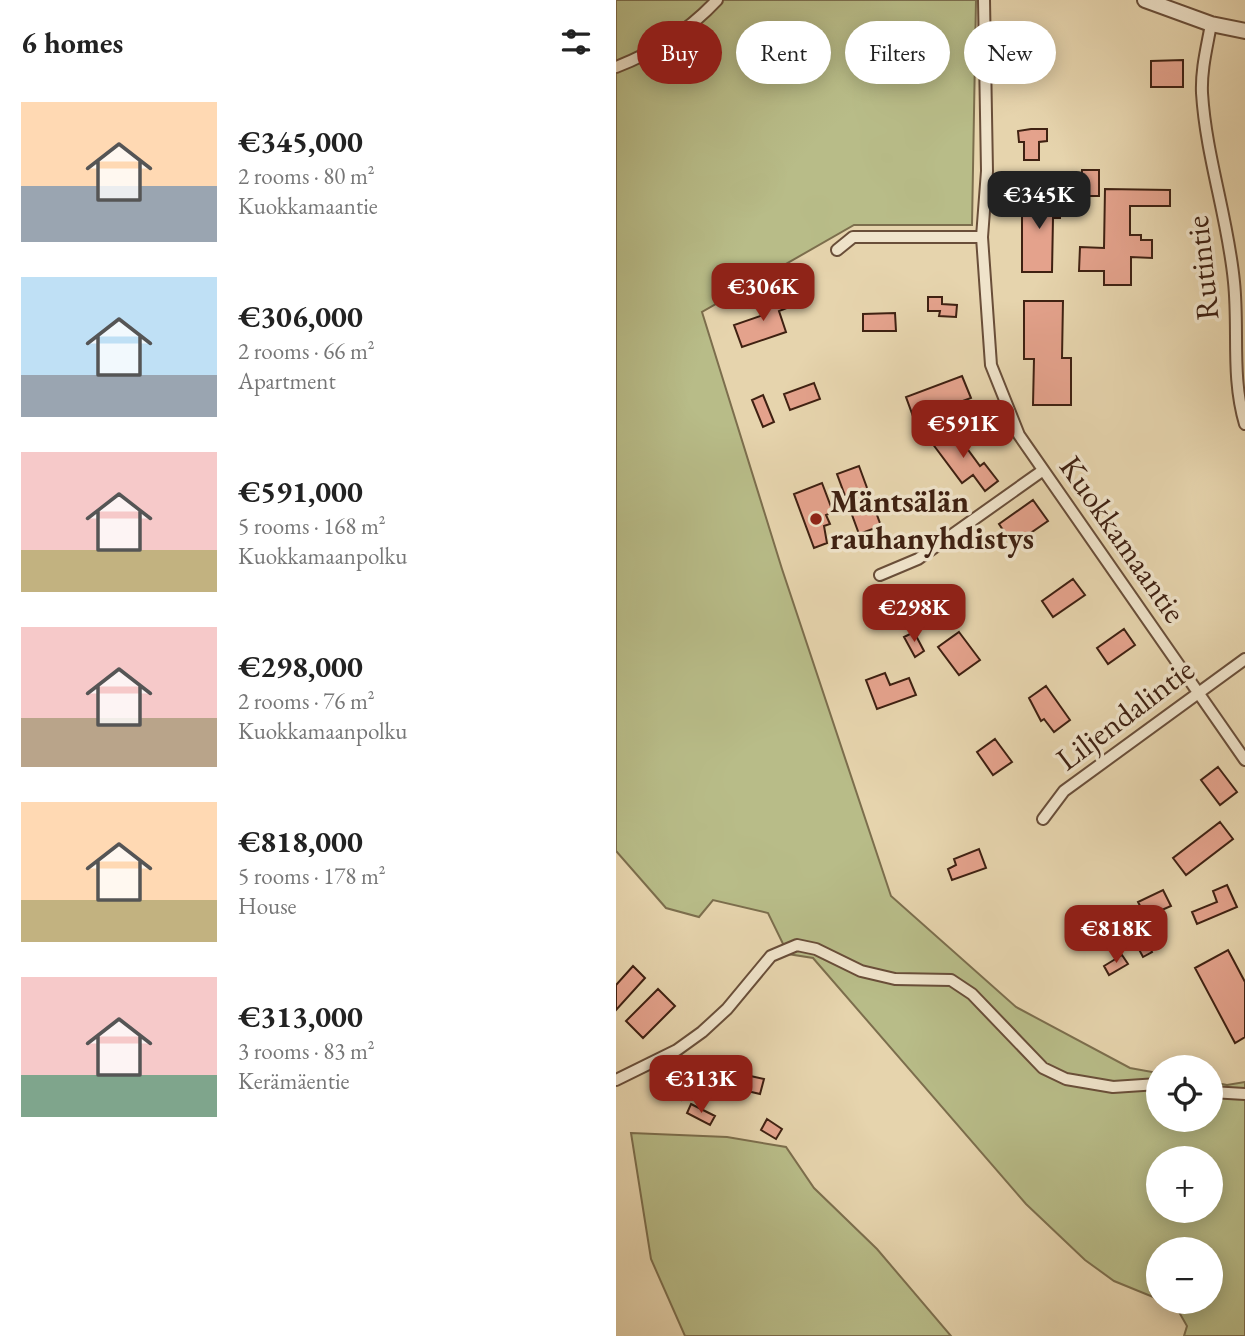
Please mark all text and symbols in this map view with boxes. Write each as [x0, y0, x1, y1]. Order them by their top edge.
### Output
chip: Buy [637, 21, 722, 84]
chip: Rent [736, 21, 831, 84]
chip: Filters [845, 21, 950, 84]
chip: New [964, 21, 1056, 84]
text: 6 homes [21, 23, 123, 62]
icon: filters [557, 23, 595, 61]
text: €345,000 [238, 122, 363, 161]
icon: home [77, 130, 161, 214]
text: 2 rooms · 80 m² [238, 161, 375, 191]
pin: €345K [990, 172, 1088, 231]
text: €345K [1003, 179, 1075, 209]
text: Kuokkamaantie [238, 191, 378, 221]
street label: Rutintie [1176, 214, 1228, 322]
pin: €306K [714, 264, 812, 323]
text: €306K [727, 271, 799, 301]
text: €306,000 [238, 297, 363, 336]
icon: home [77, 305, 161, 389]
text: 2 rooms · 66 m² [238, 336, 375, 366]
text: Apartment [238, 366, 336, 396]
pin: €591K [914, 400, 1012, 460]
text: €591K [927, 408, 999, 438]
street label: Kuokkamaantie [1050, 447, 1196, 631]
text: €591,000 [238, 472, 363, 511]
icon: home [77, 480, 161, 564]
place label: Mäntsälän rauhanyhdistys [830, 480, 1034, 559]
text: 5 rooms · 168 m² [238, 511, 386, 541]
marker: Mäntsälän rauhanyhdistys [808, 511, 824, 527]
text: Kuokkamaanpolku [238, 541, 407, 571]
pin: €298K [865, 584, 963, 644]
text: €298K [878, 592, 950, 622]
text: €298,000 [238, 647, 363, 686]
street label: Liljendalintie [1047, 648, 1203, 780]
icon: home [77, 655, 161, 739]
text: 2 rooms · 76 m² [238, 686, 375, 716]
text: Kuokkamaanpolku [238, 716, 407, 746]
text: €818,000 [238, 822, 363, 861]
icon: home [77, 830, 161, 914]
text: 5 rooms · 178 m² [238, 861, 386, 891]
text: House [238, 891, 297, 921]
pin: €818K [1067, 906, 1165, 965]
text: €818K [1080, 913, 1152, 943]
text: €313,000 [238, 997, 363, 1036]
icon: home [77, 1005, 161, 1089]
text: 3 rooms · 83 m² [238, 1036, 375, 1066]
map controls [1146, 1055, 1223, 1314]
button: locate [1146, 1055, 1223, 1132]
pin: €313K [652, 1056, 750, 1115]
text: €313K [665, 1063, 737, 1093]
text: Kerämäentie [238, 1066, 350, 1096]
button: + [1146, 1146, 1223, 1223]
button: − [1146, 1237, 1223, 1314]

